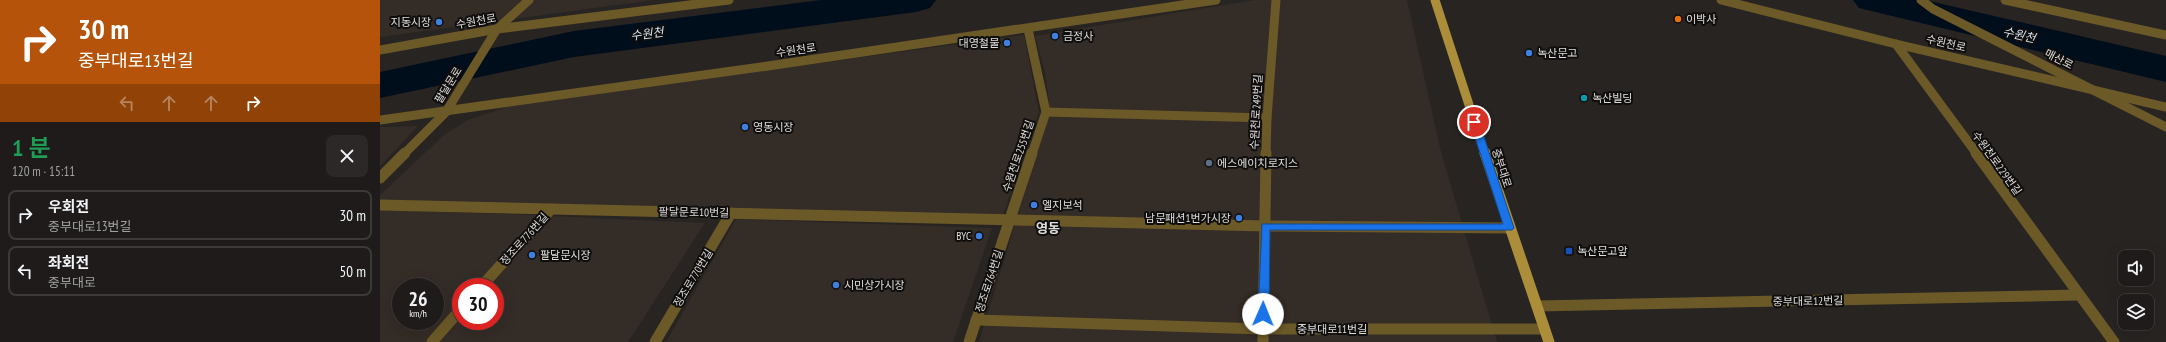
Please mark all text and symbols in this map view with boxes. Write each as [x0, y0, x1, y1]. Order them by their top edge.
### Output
text: 30 m [78, 10, 129, 47]
street label: 수원천로 [455, 11, 497, 31]
place label: 이박사 [1686, 12, 1716, 26]
marker: 이박사 [1673, 14, 1683, 24]
place label: 지동시장 [391, 15, 431, 29]
icon: right [12, 16, 64, 68]
marker: 지동시장 [434, 17, 444, 27]
water label: 수원천 [2001, 23, 2039, 46]
water label: 수원천 [630, 24, 666, 43]
place label: 금정사 [1063, 29, 1093, 43]
marker: 금정사 [1050, 31, 1060, 41]
street label: 수원천로 [1925, 32, 1967, 54]
place label: 대영철물 [959, 36, 999, 50]
marker: 대영철물 [1002, 38, 1012, 48]
street label: 수원천로 [775, 40, 817, 60]
place label: 녹산문고 [1537, 46, 1577, 60]
street label: 매산로 [2042, 46, 2076, 72]
marker: 녹산문고 [1524, 48, 1534, 58]
text: 중부대로13번길 [78, 49, 194, 72]
street label: 팔달문로 [431, 64, 465, 106]
street label: 수원천로249번길 [1247, 74, 1265, 150]
place label: 녹산빌딩 [1592, 91, 1632, 105]
icon: left [116, 92, 138, 114]
icon: ahead [158, 92, 180, 114]
icon: ahead [200, 92, 222, 114]
icon: right [242, 92, 264, 114]
marker: 녹산빌딩 [1579, 93, 1589, 103]
pin [1457, 105, 1491, 139]
icon: arrive [1463, 111, 1485, 133]
street label: 수원천로255번길 [999, 118, 1037, 194]
place label: 영동시장 [753, 120, 793, 134]
marker: 영동시장 [740, 122, 750, 132]
street label: 수원천로229번길 [1969, 128, 2025, 198]
text: 1 분 [12, 132, 50, 163]
button: close [326, 135, 368, 177]
street label: 중부대로 [1489, 147, 1515, 189]
place label: 에스에이치로지스 [1217, 156, 1298, 170]
marker: 에스에이치로지스 [1204, 158, 1214, 168]
text: 120 m · 15:11 [12, 163, 75, 180]
text: 우회전 [48, 197, 89, 216]
place label: 엘지보석 [1042, 198, 1082, 212]
marker: 엘지보석 [1029, 200, 1039, 210]
icon: right [14, 204, 36, 226]
street label: 팔달문로10번길 [659, 204, 729, 220]
text: 30 m [340, 206, 366, 225]
street label: 정조로776번길 [497, 210, 551, 268]
place label: 남문패션1번가시장 [1145, 211, 1231, 225]
marker: 남문패션1번가시장 [1234, 213, 1244, 223]
text: 중부대로13번길 [48, 218, 131, 235]
district label: 영동 [1036, 220, 1060, 237]
place label: BYC [956, 229, 971, 243]
marker: BYC [974, 231, 984, 241]
place label: 녹산문고앞 [1577, 244, 1628, 258]
street label: 정조로770번길 [670, 246, 716, 310]
marker: 녹산문고앞 [1564, 246, 1574, 256]
place label: 팔달문시장 [540, 248, 591, 262]
street label: 정조로764번길 [972, 248, 1006, 314]
marker: 팔달문시장 [527, 250, 537, 260]
map controls [2118, 250, 2154, 330]
button: sound [2118, 250, 2154, 286]
text: 좌회전 [48, 253, 89, 272]
icon: left [14, 260, 36, 282]
text: 50 m [340, 262, 366, 281]
text: 중부대로 [48, 274, 96, 291]
speed limit sign: 30 [452, 278, 504, 330]
place label: 시민상가시장 [844, 278, 905, 292]
marker: 시민상가시장 [831, 280, 841, 290]
text: 26 [408, 286, 428, 312]
position arrow [1242, 293, 1284, 335]
street label: 중부대로12번길 [1773, 293, 1843, 309]
button: layers [2118, 294, 2154, 330]
text: km/h [409, 307, 427, 320]
street label: 중부대로11번길 [1297, 322, 1367, 336]

